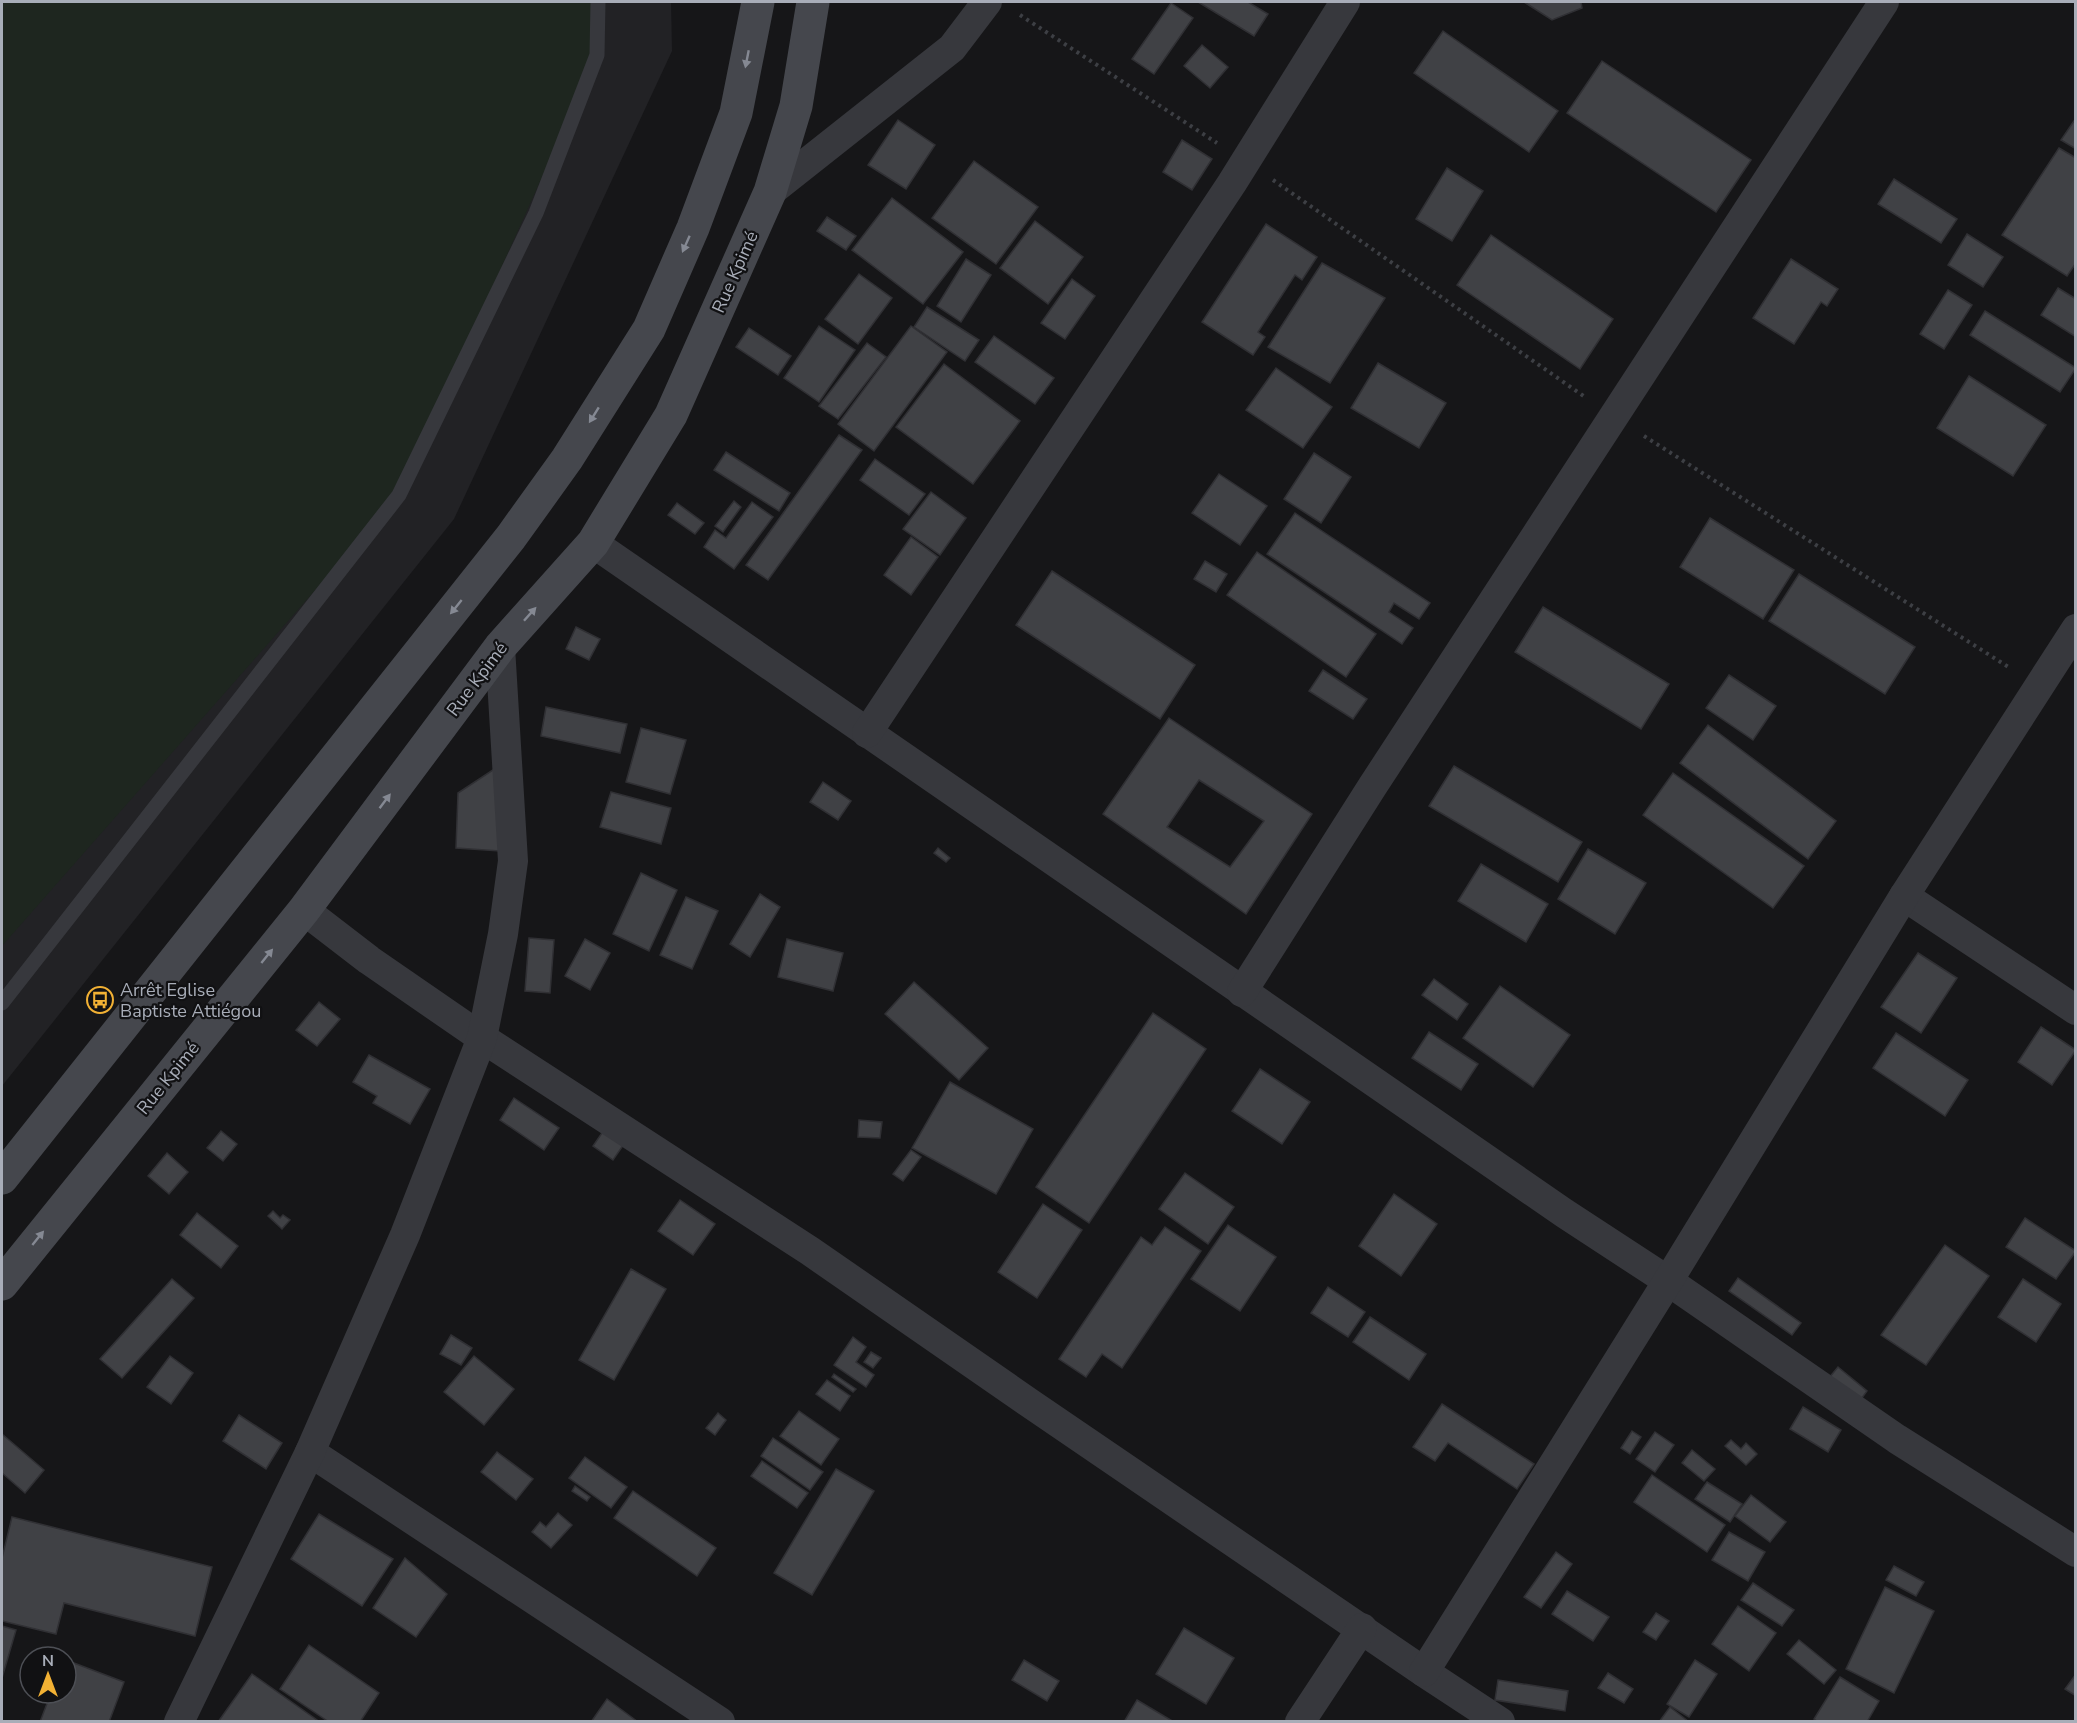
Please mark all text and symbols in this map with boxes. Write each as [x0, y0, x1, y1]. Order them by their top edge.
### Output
one-way arrow [742, 50, 751, 69]
street label: Rue Kpimé [706, 227, 764, 317]
one-way arrow [682, 235, 691, 252]
one-way arrow [589, 407, 600, 423]
one-way arrow [449, 599, 462, 615]
one-way arrow [523, 606, 537, 621]
street label: Rue Kpimé [441, 637, 513, 721]
one-way arrow [379, 794, 391, 809]
one-way arrow [260, 949, 273, 964]
place label: Arrêt Eglise Baptiste Attiégou [120, 978, 261, 1023]
bus stop icon: Arrêt Eglise Baptiste Attiégou [85, 985, 115, 1015]
street label: Rue Kpimé [131, 1037, 205, 1119]
one-way arrow [32, 1230, 45, 1246]
north arrow [18, 1645, 78, 1705]
text: N [42, 1650, 54, 1672]

